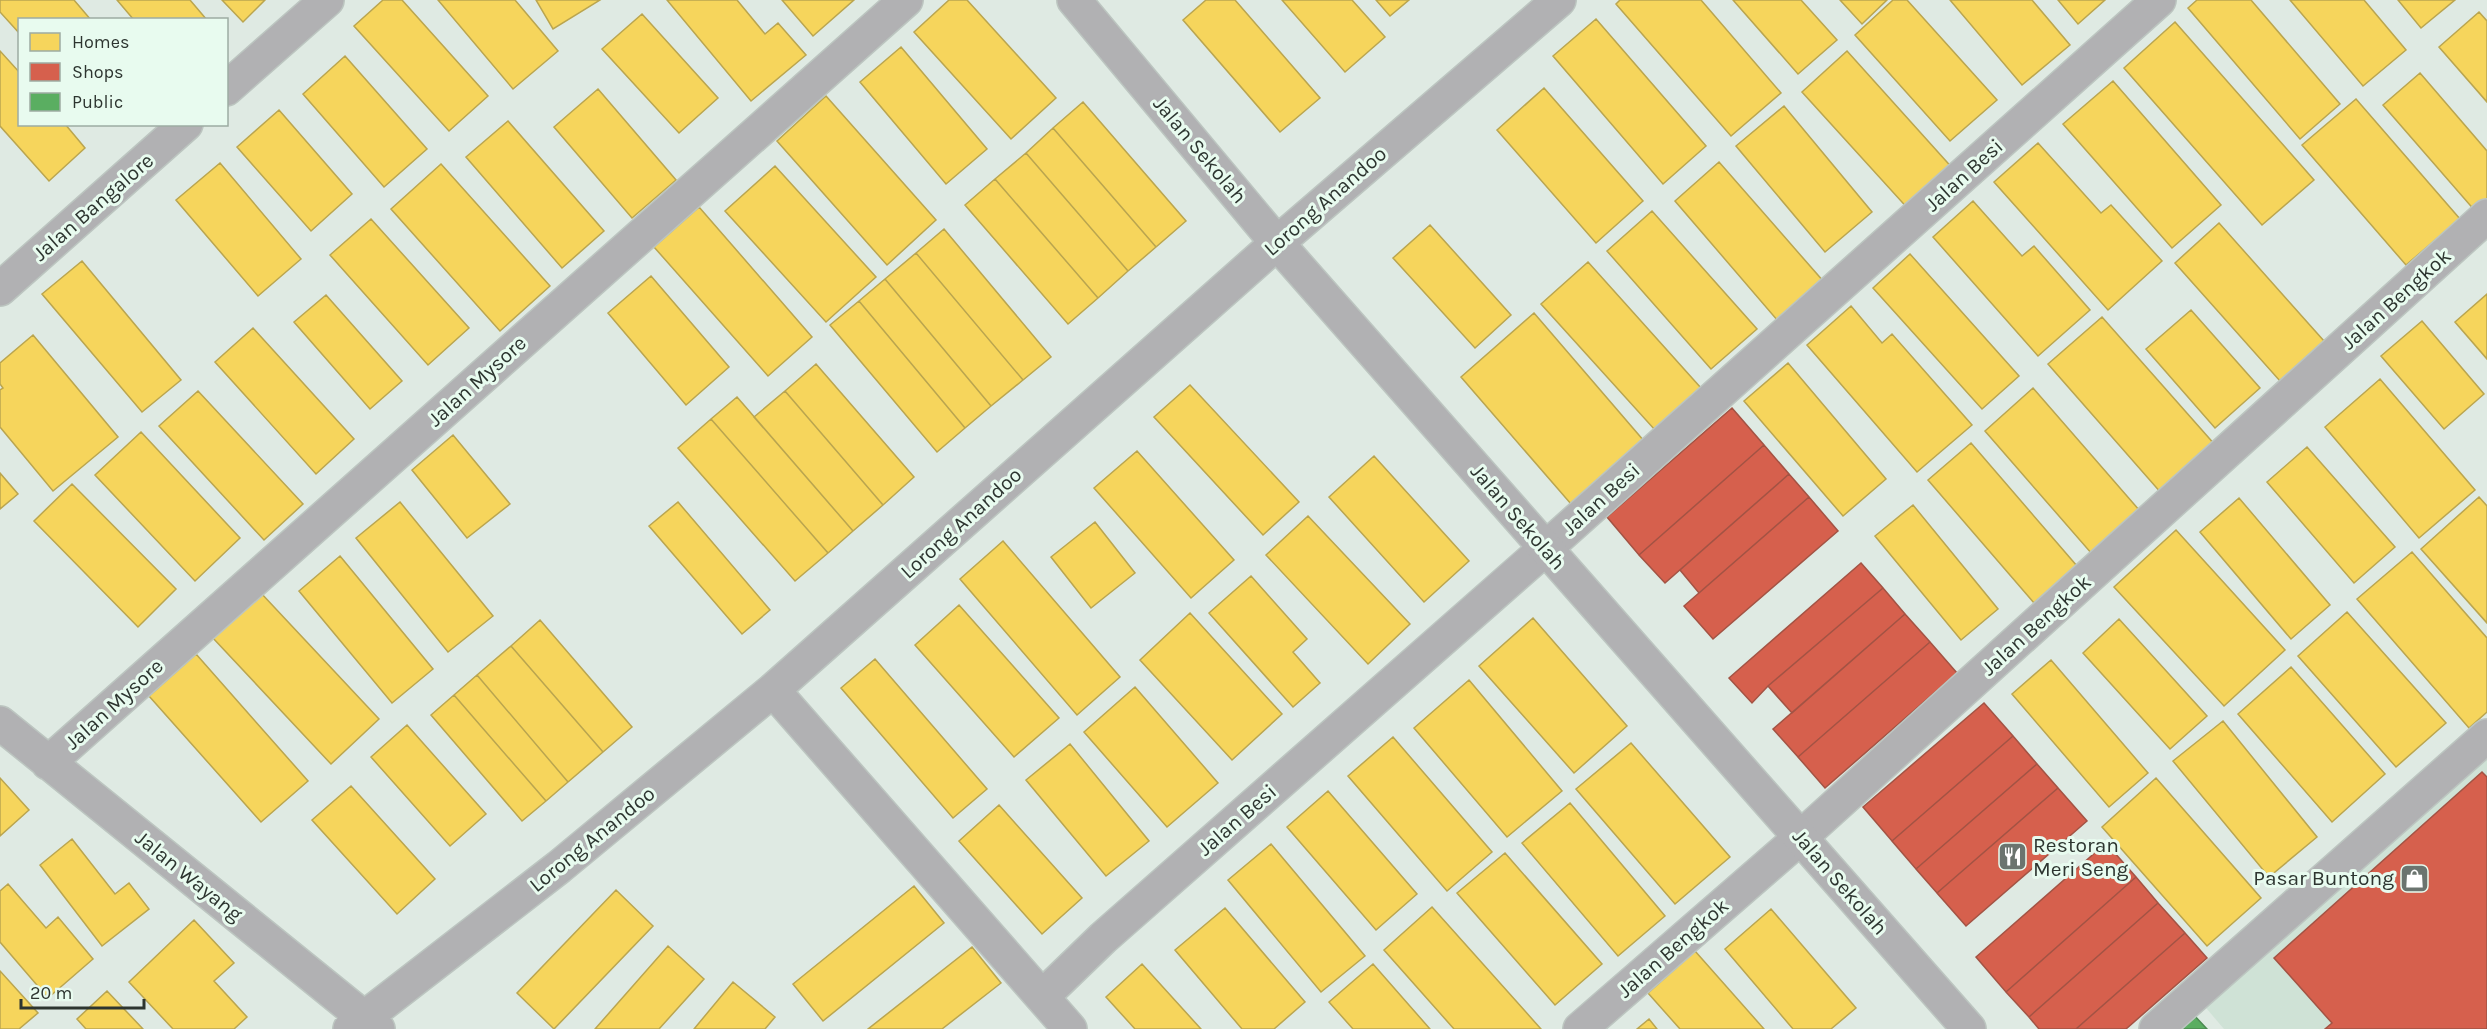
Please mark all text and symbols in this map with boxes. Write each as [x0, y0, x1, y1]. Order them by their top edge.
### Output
legend [18, 18, 228, 126]
text: Homes [72, 31, 129, 53]
text: Shops [72, 61, 124, 83]
text: Public [72, 91, 123, 113]
street label: Jalan Sekolah [1148, 92, 1252, 208]
street label: Jalan Besi [1920, 134, 2008, 216]
street label: Lorong Anandoo [1259, 141, 1391, 261]
street label: Jalan Bangalore [28, 148, 158, 266]
street label: Jalan Bengkok [2336, 244, 2456, 354]
street label: Jalan Mysore [423, 331, 531, 431]
street label: Jalan Besi [1557, 458, 1645, 540]
street label: Jalan Sekolah [1466, 459, 1570, 575]
street label: Lorong Anandoo [896, 462, 1026, 584]
street label: Jalan Bengkok [1976, 570, 2096, 680]
street label: Jalan Mysore [60, 654, 168, 754]
street label: Jalan Besi [1193, 779, 1281, 861]
street label: Lorong Anandoo [525, 781, 659, 897]
street label: Jalan Sekolah [1788, 824, 1892, 940]
street label: Jalan Wayang [131, 826, 247, 927]
place label: Restoran Meri Seng [2033, 833, 2129, 881]
restaurant icon: Restoran Meri Seng [1996, 841, 2028, 873]
shop icon: Pasar Buntong [2399, 862, 2431, 894]
place label: Pasar Buntong [2253, 866, 2394, 890]
street label: Jalan Bengkok [1613, 893, 1733, 1003]
scale bar [21, 972, 144, 1010]
text: 20 m [30, 982, 72, 1004]

